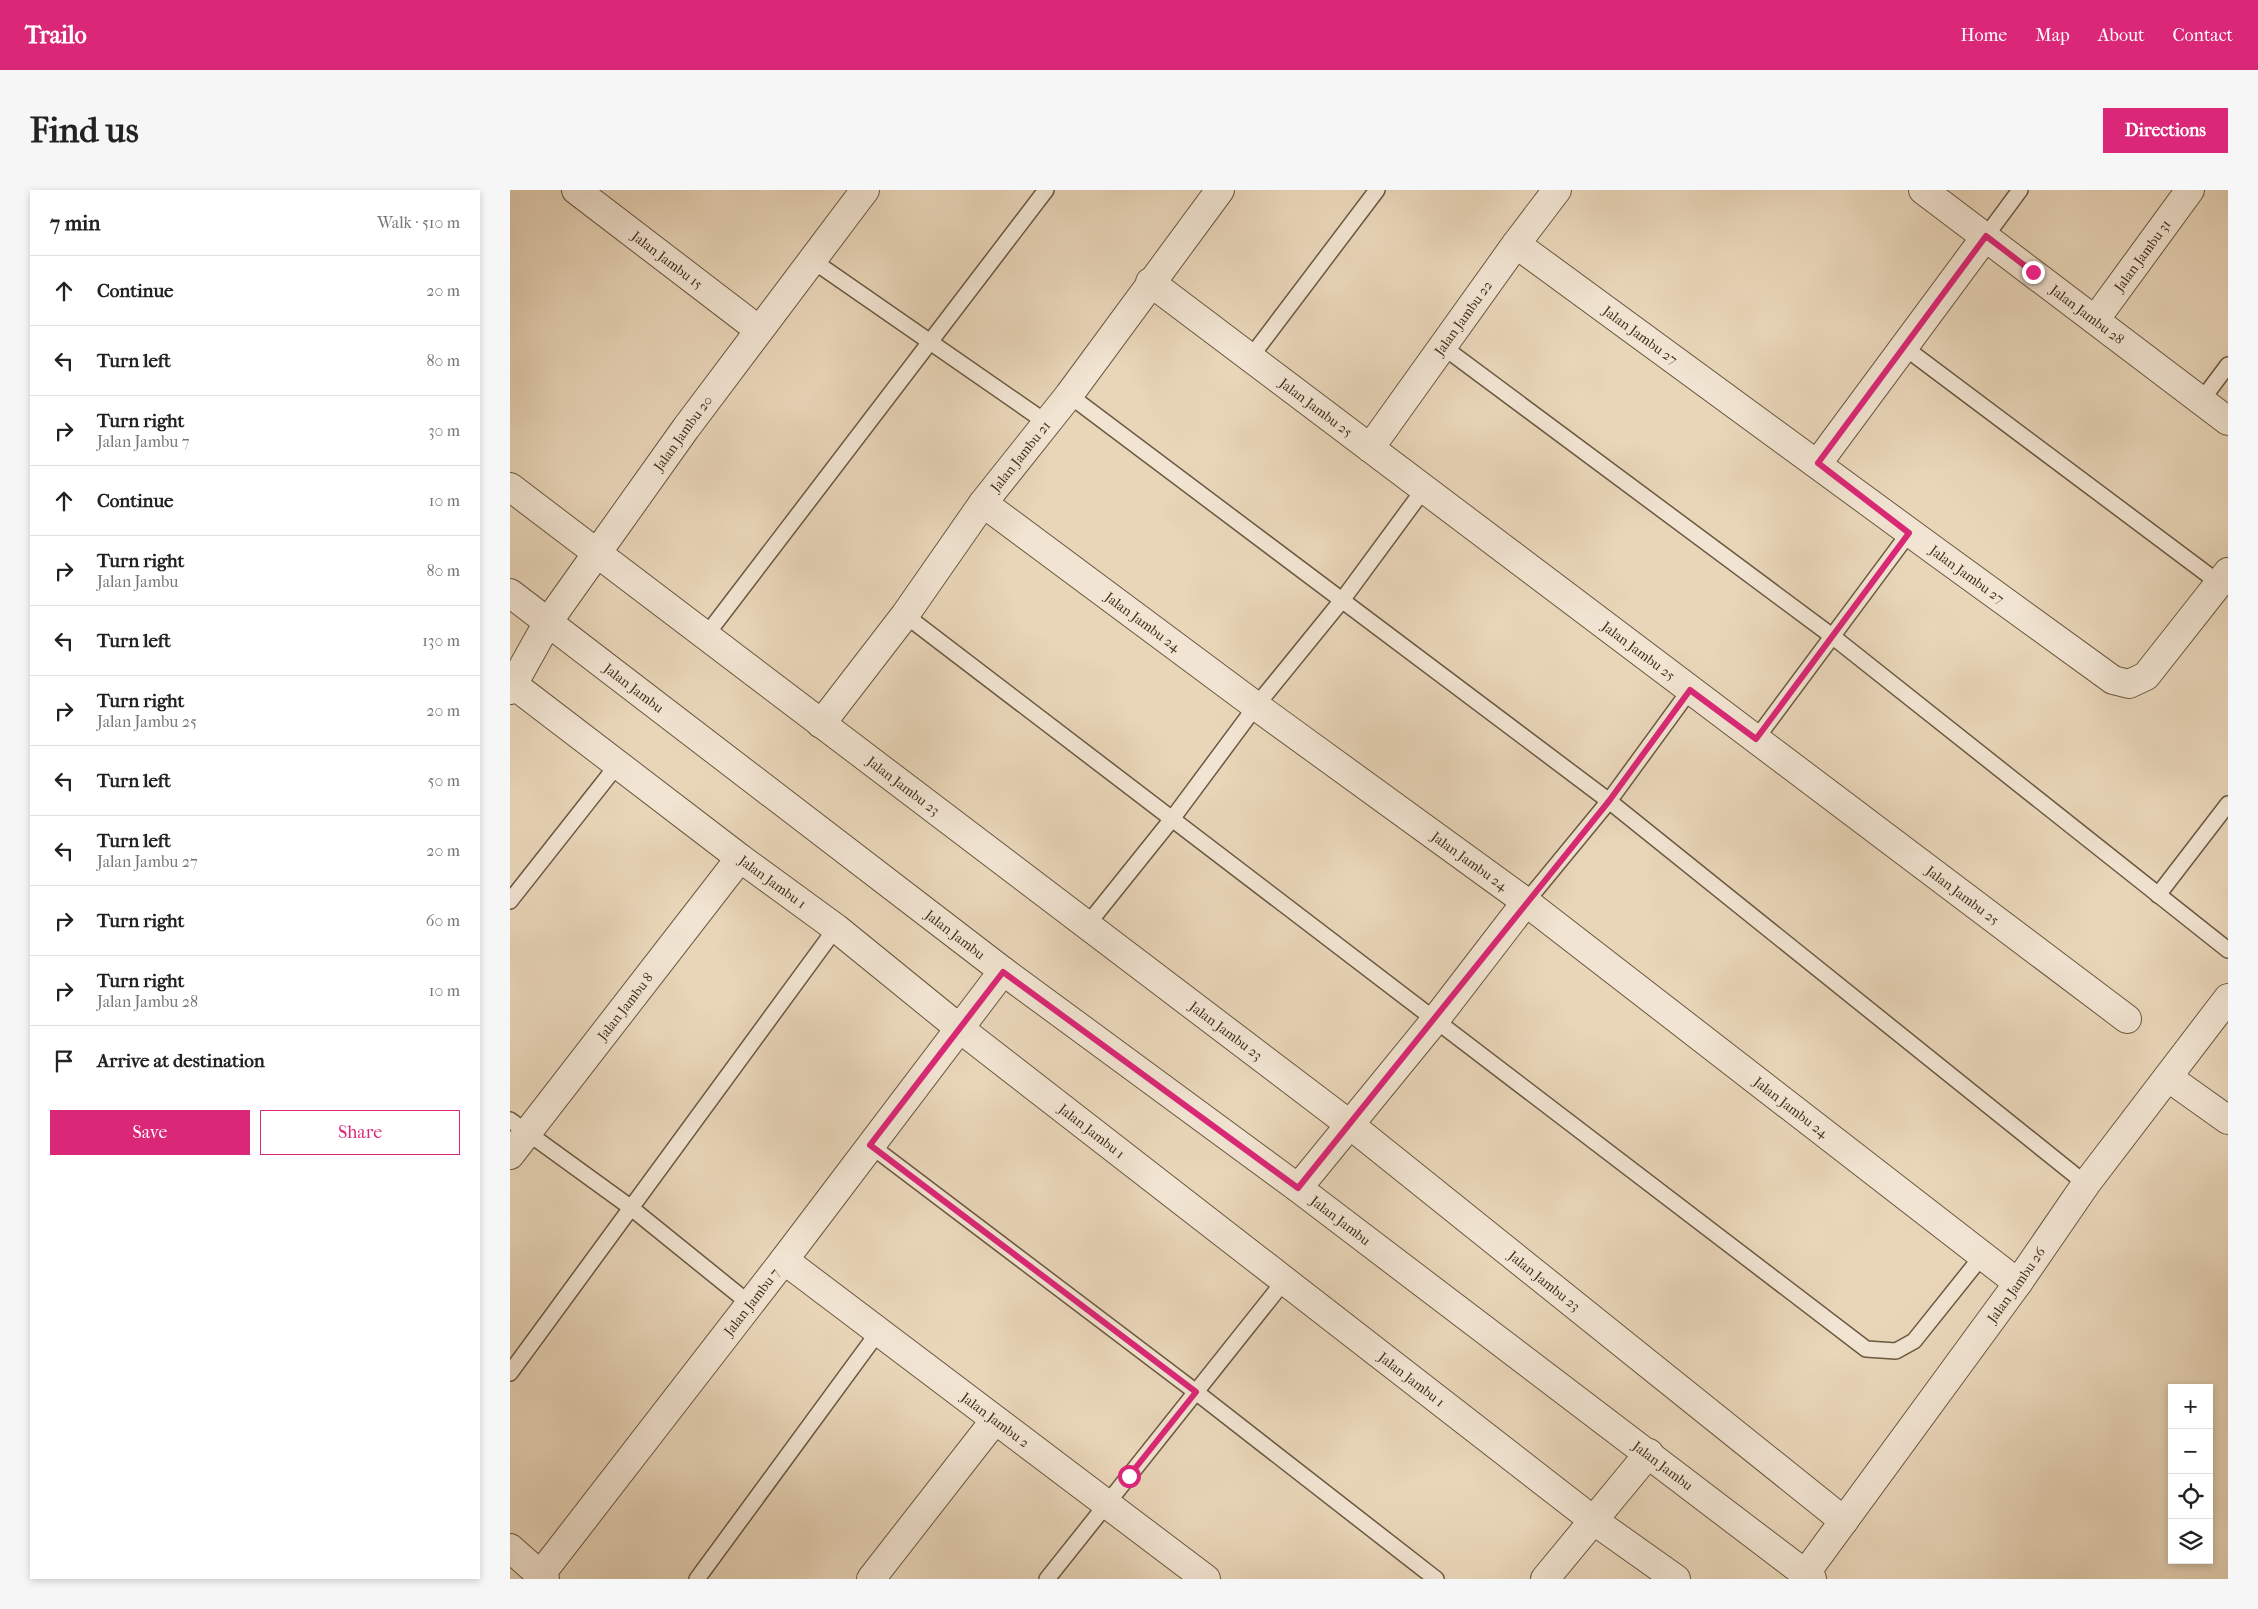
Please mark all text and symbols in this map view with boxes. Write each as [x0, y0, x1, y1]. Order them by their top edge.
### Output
text: Trailo [25, 21, 87, 49]
text: Home [1960, 25, 2007, 46]
text: Map [2035, 25, 2070, 46]
text: About [2098, 25, 2144, 46]
text: Contact [2172, 25, 2233, 46]
button: Directions [2103, 108, 2228, 153]
text: Find us [30, 110, 139, 151]
text: 7 min [50, 211, 101, 235]
text: Walk · 510 m [377, 213, 460, 232]
street label: Jalan Jambu 31 [2110, 216, 2174, 296]
street label: Jalan Jambu 15 [628, 227, 706, 293]
route end [2022, 261, 2045, 284]
icon: ahead [50, 277, 78, 305]
street label: Jalan Jambu 22 [1430, 277, 1496, 360]
text: Continue [97, 280, 173, 302]
street label: Jalan Jambu 28 [2046, 280, 2128, 348]
text: 20 m [426, 281, 460, 300]
street label: Jalan Jambu 27 [1599, 301, 1681, 368]
icon: left [50, 347, 78, 375]
text: Turn left [97, 350, 171, 372]
text: 80 m [426, 351, 460, 370]
street label: Jalan Jambu 25 [1275, 374, 1356, 440]
street label: Jalan Jambu 20 [649, 392, 716, 475]
text: Turn right [97, 410, 184, 432]
icon: right [50, 417, 78, 445]
street label: Jalan Jambu 21 [986, 417, 1054, 496]
text: 30 m [428, 421, 460, 440]
text: Jalan Jambu 7 [97, 432, 189, 451]
icon: ahead [50, 487, 78, 515]
text: Continue [97, 490, 173, 512]
text: 10 m [429, 491, 460, 510]
street label: Jalan Jambu 27 [1926, 541, 2008, 607]
text: Turn right [97, 550, 184, 572]
icon: right [50, 557, 78, 585]
text: 80 m [426, 561, 460, 580]
text: Jalan Jambu [97, 572, 178, 591]
street label: Jalan Jambu 24 [1101, 588, 1184, 656]
street label: Jalan Jambu 25 [1598, 617, 1679, 684]
icon: left [50, 627, 78, 655]
text: Turn left [97, 630, 171, 652]
text: 130 m [422, 631, 460, 650]
street label: Jalan Jambu [600, 659, 667, 716]
text: Turn right [97, 690, 184, 712]
icon: right [50, 697, 78, 725]
text: 20 m [426, 701, 460, 720]
text: Jalan Jambu 25 [97, 712, 197, 731]
street label: Jalan Jambu 23 [863, 752, 943, 819]
icon: left [50, 767, 78, 795]
text: Turn left [97, 770, 171, 792]
text: 50 m [428, 771, 460, 790]
street label: Jalan Jambu 24 [1427, 827, 1511, 895]
text: Turn left [97, 830, 171, 852]
icon: left [50, 837, 78, 865]
text: 20 m [426, 841, 460, 860]
street label: Jalan Jambu 1 [735, 851, 810, 912]
text: Jalan Jambu 27 [97, 852, 198, 871]
street label: Jalan Jambu 25 [1922, 861, 2003, 928]
street label: Jalan Jambu [921, 905, 989, 963]
icon: right [50, 907, 78, 935]
text: Turn right [97, 910, 184, 932]
text: 60 m [426, 911, 460, 930]
street label: Jalan Jambu 8 [593, 969, 657, 1044]
text: Turn right [97, 970, 184, 992]
icon: right [50, 977, 78, 1005]
text: 10 m [429, 981, 460, 1000]
text: Jalan Jambu 28 [97, 992, 198, 1011]
street label: Jalan Jambu 23 [1185, 997, 1266, 1064]
icon: arrive [50, 1047, 78, 1075]
text: Arrive at destination [97, 1050, 265, 1072]
street label: Jalan Jambu 24 [1750, 1072, 1832, 1142]
street label: Jalan Jambu 1 [1054, 1099, 1128, 1162]
button: Save [50, 1110, 250, 1155]
button: Share [260, 1110, 460, 1155]
street label: Jalan Jambu [1306, 1192, 1374, 1249]
street label: Jalan Jambu 26 [1983, 1243, 2049, 1327]
street label: Jalan Jambu 23 [1504, 1246, 1584, 1315]
street label: Jalan Jambu 7 [719, 1265, 783, 1340]
street label: Jalan Jambu 1 [1374, 1348, 1448, 1410]
map controls [2168, 1384, 2213, 1564]
button: + [2168, 1384, 2213, 1429]
street label: Jalan Jambu 2 [957, 1388, 1033, 1451]
button: − [2168, 1429, 2213, 1474]
street label: Jalan Jambu [1629, 1437, 1696, 1494]
route start [1118, 1465, 1141, 1488]
button: locate [2168, 1474, 2213, 1519]
button: layers [2168, 1519, 2213, 1564]

